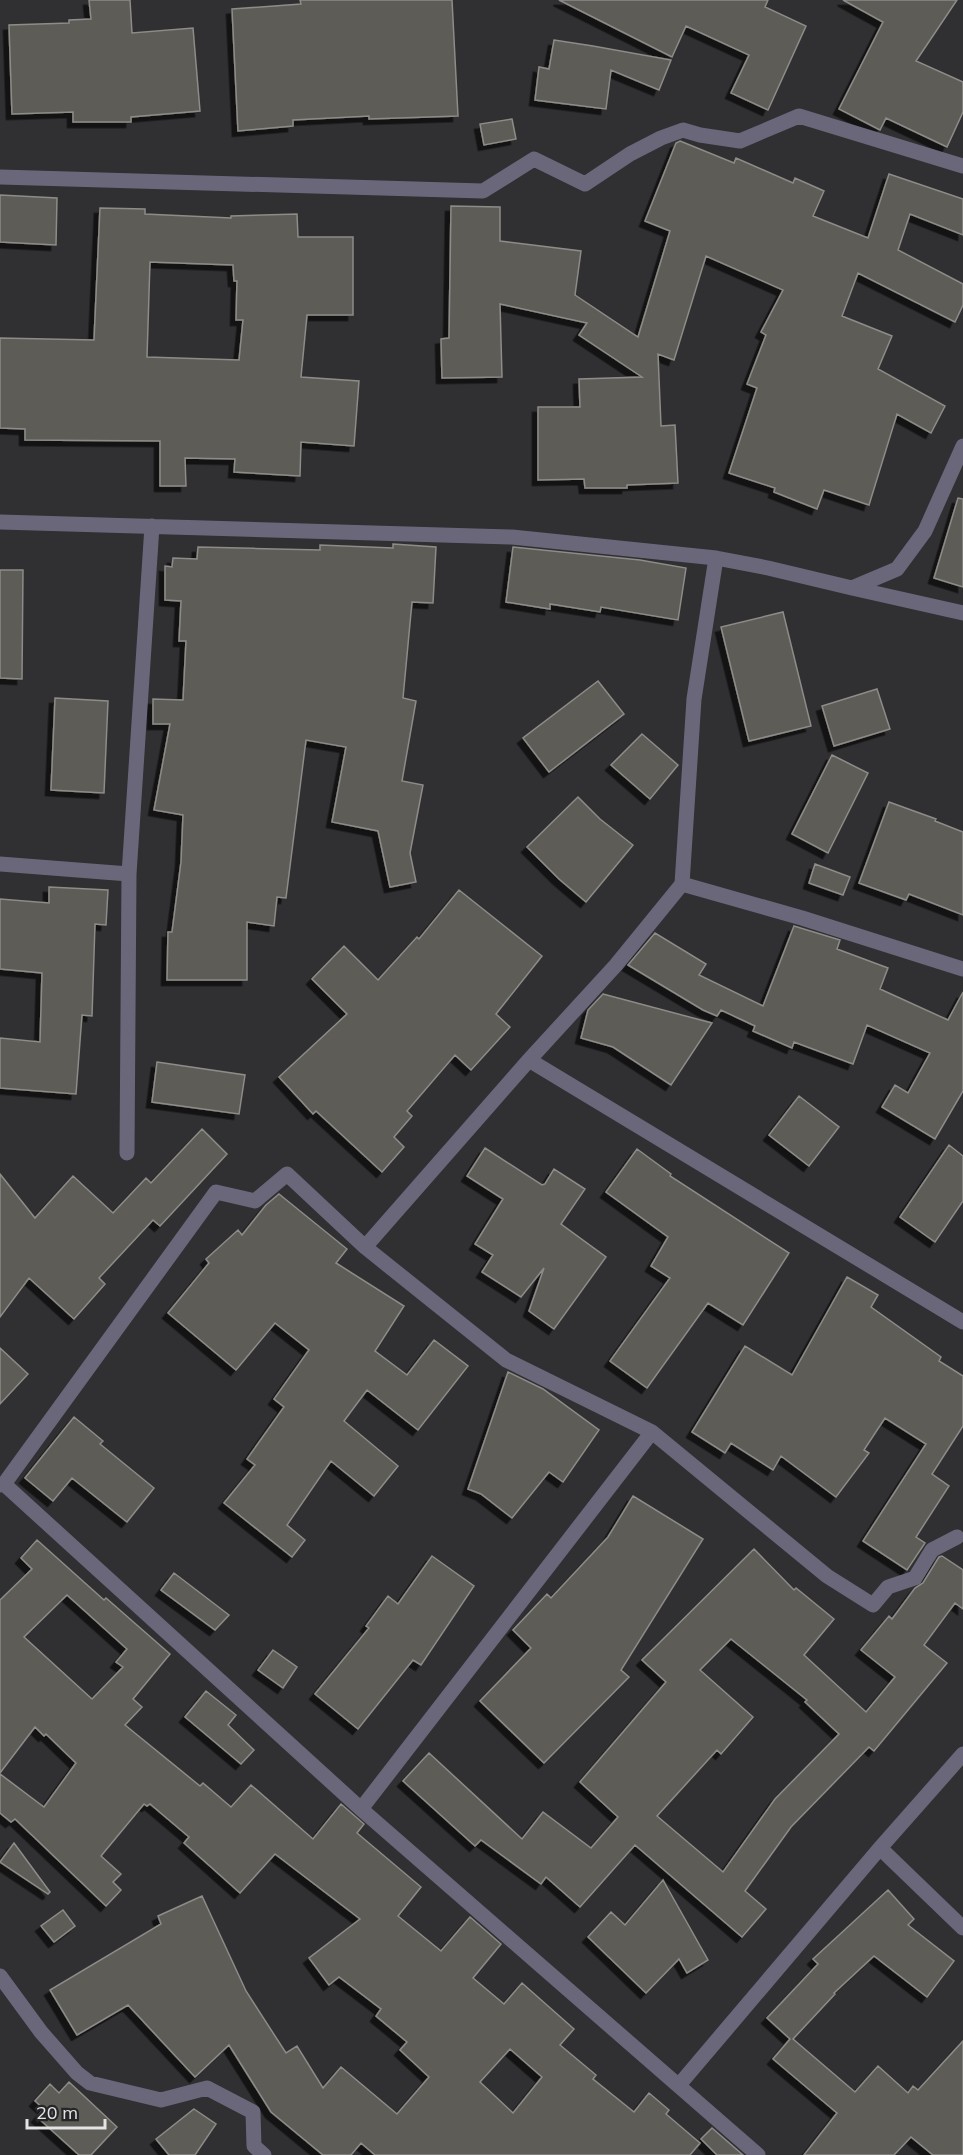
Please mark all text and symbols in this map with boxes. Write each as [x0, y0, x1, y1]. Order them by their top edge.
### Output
scale bar [27, 2092, 105, 2130]
text: 20 m [36, 2101, 78, 2124]

